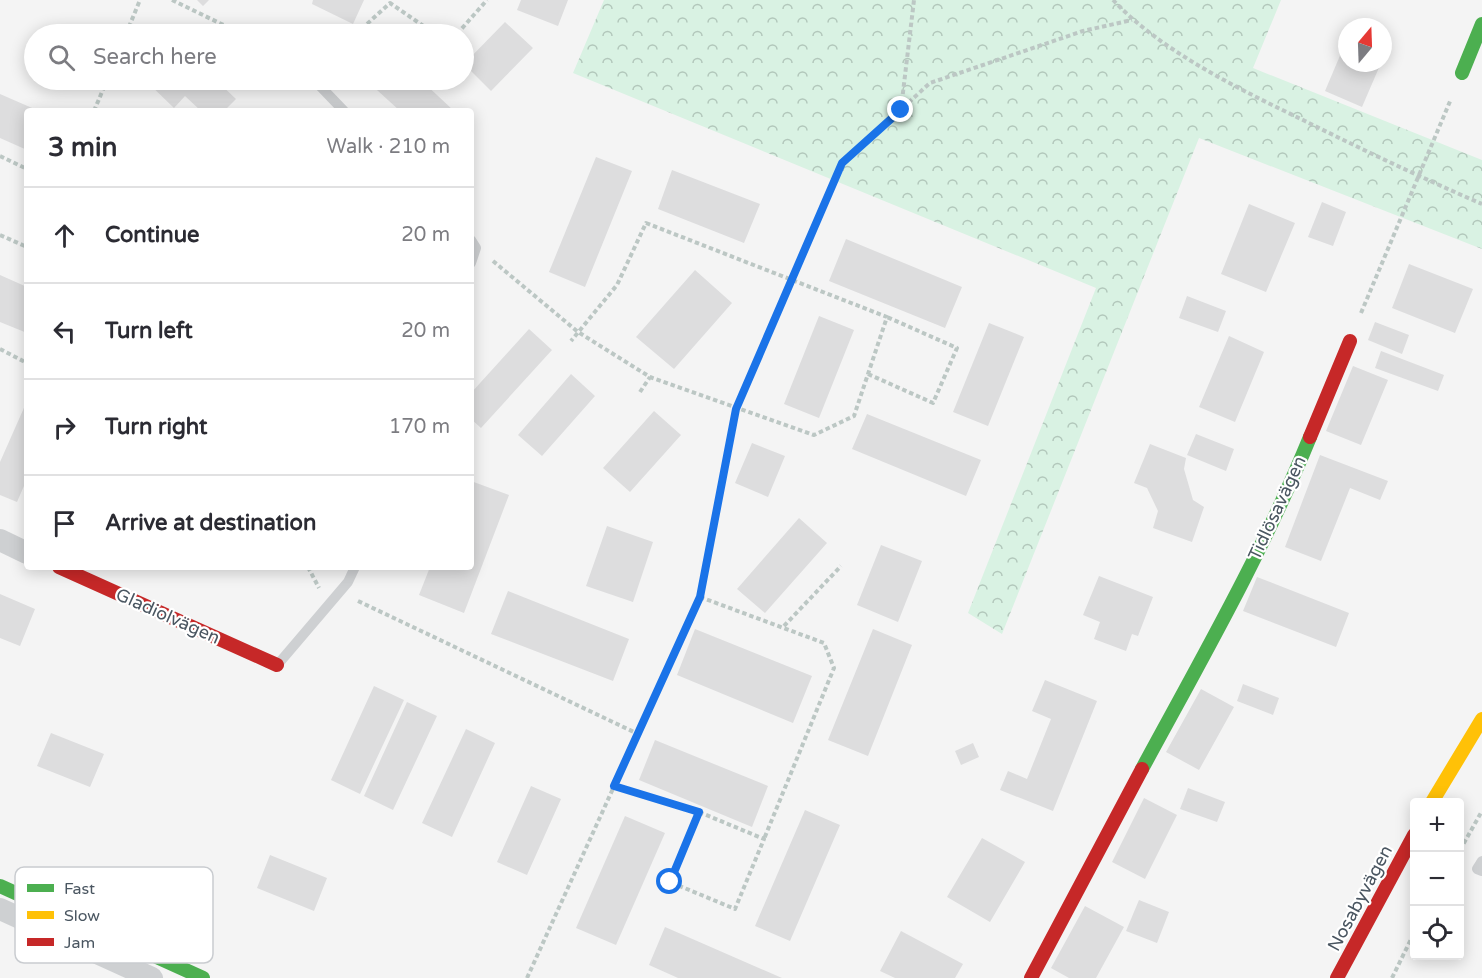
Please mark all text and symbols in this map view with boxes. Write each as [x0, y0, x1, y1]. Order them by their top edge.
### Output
north arrow [1338, 18, 1392, 72]
search box [24, 24, 474, 90]
icon: search [45, 41, 78, 74]
text: Search here [93, 44, 217, 70]
route end [887, 96, 913, 122]
text: 3 min [48, 132, 117, 163]
text: Walk · 210 m [327, 135, 450, 159]
icon: ahead [48, 219, 81, 252]
text: Continue [105, 222, 200, 248]
text: 20 m [401, 223, 450, 247]
icon: left [48, 315, 81, 348]
text: Turn left [105, 318, 193, 344]
text: 20 m [401, 319, 450, 343]
icon: right [48, 411, 81, 444]
text: Turn right [105, 414, 207, 440]
text: 170 m [389, 415, 450, 439]
street label: Tidlösavägen [1243, 452, 1311, 564]
icon: arrive [48, 507, 81, 540]
text: Arrive at destination [105, 510, 316, 536]
street label: Gladiolvägen [113, 583, 223, 649]
map controls [1410, 798, 1464, 960]
button: + [1410, 798, 1464, 852]
street label: Nosabyvägen [1323, 841, 1397, 955]
button: − [1410, 852, 1464, 906]
legend [15, 867, 213, 963]
route start [656, 868, 682, 894]
text: Fast [64, 879, 95, 899]
text: Slow [64, 906, 100, 926]
button: locate [1410, 906, 1464, 960]
text: Jam [64, 933, 95, 953]

